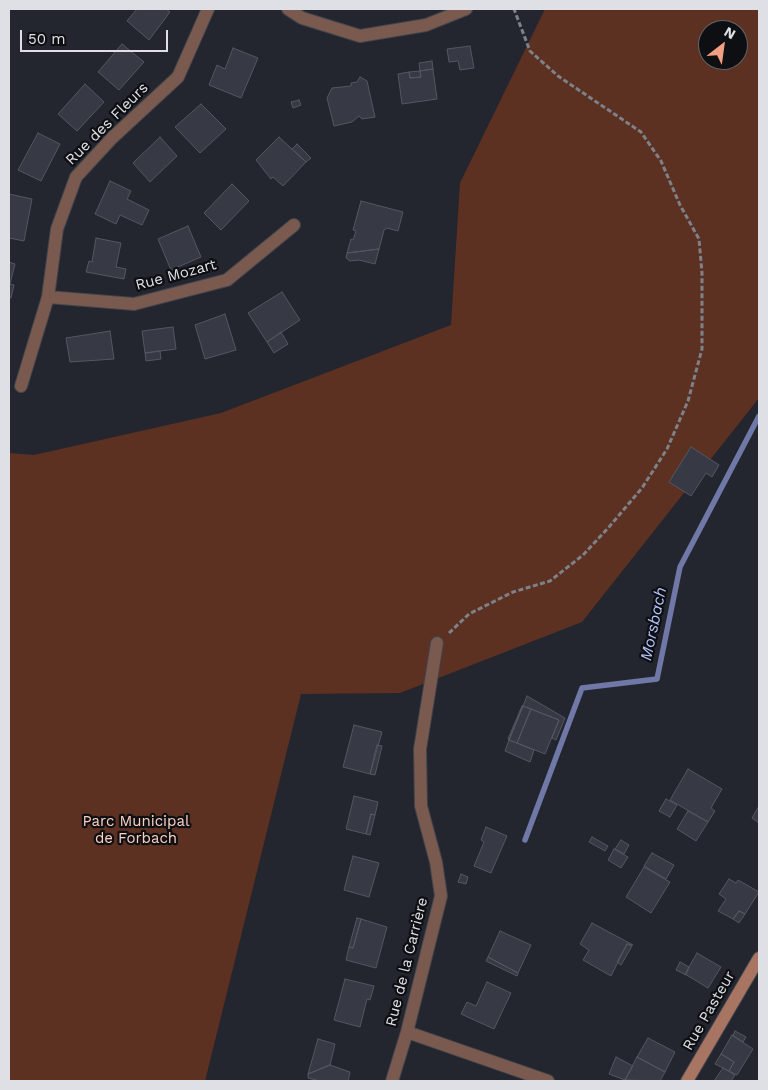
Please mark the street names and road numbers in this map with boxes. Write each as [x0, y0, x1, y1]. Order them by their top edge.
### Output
street label: Rue des Fleurs [62, 79, 152, 169]
street label: Rue Mozart [134, 256, 218, 294]
street label: Rue de la Carrière [382, 896, 432, 1028]
street label: Rue Pasteur [679, 968, 739, 1054]

